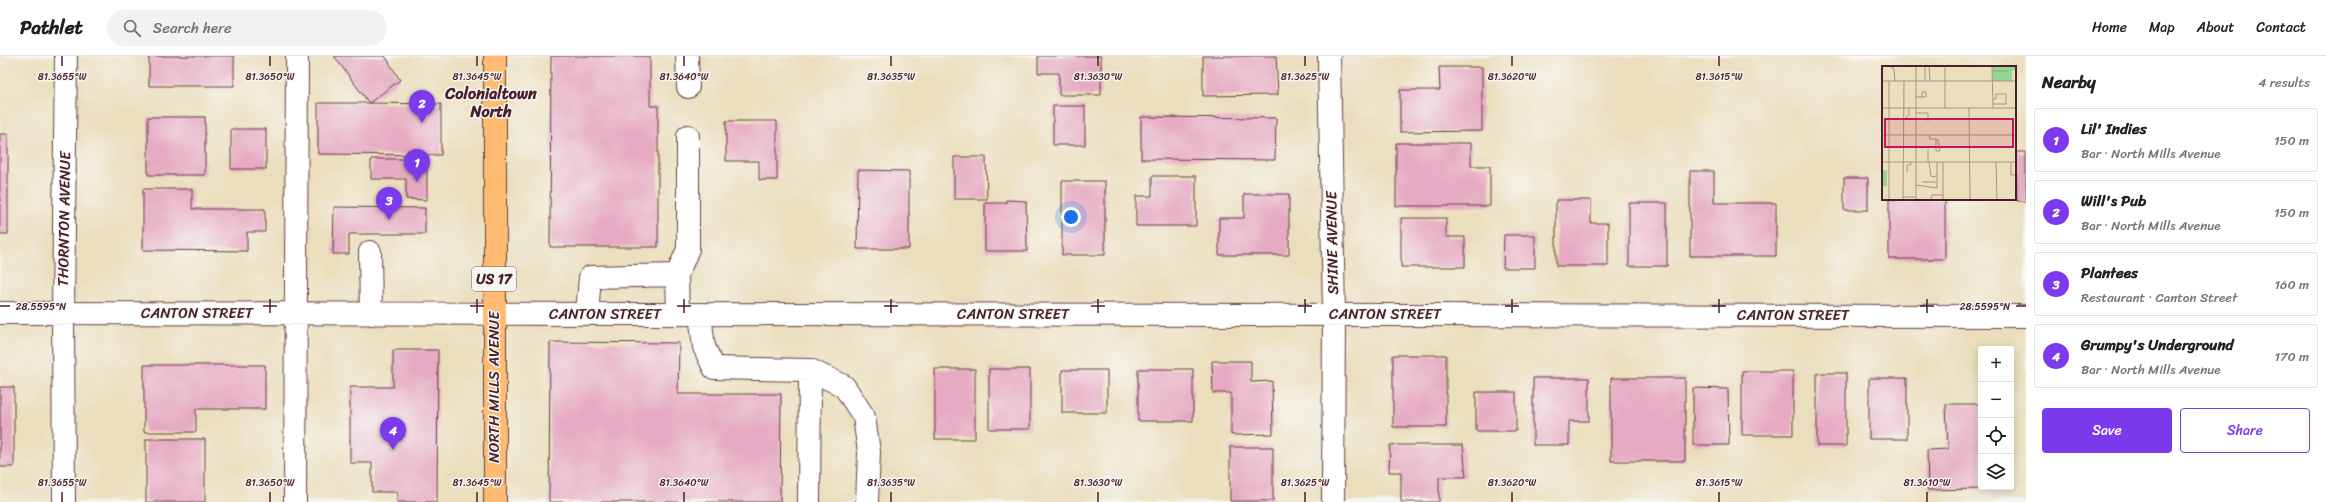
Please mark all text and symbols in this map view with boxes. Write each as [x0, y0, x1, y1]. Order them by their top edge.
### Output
search box [107, 10, 387, 46]
text: Pathlet [20, 11, 83, 44]
text: Search here [153, 15, 232, 41]
text: Home [2092, 15, 2127, 40]
text: Map [2149, 15, 2175, 40]
text: About [2197, 15, 2234, 40]
text: Contact [2256, 15, 2306, 40]
icon: search [121, 17, 143, 39]
inset map [1882, 66, 2016, 200]
text: Nearby [2042, 67, 2096, 97]
text: 81.3655°W [38, 68, 87, 86]
text: 81.3650°W [246, 68, 295, 86]
text: 81.3645°W [453, 68, 502, 86]
text: 81.3640°W [659, 68, 709, 86]
text: 81.3635°W [867, 68, 915, 86]
text: 81.3630°W [1074, 68, 1122, 86]
text: 81.3625°W [1281, 68, 1329, 86]
text: 81.3620°W [1488, 68, 1537, 86]
text: 81.3615°W [1696, 68, 1743, 86]
text: 4 results [2258, 71, 2310, 94]
district label: Colonialtown North [444, 79, 537, 126]
pin: 2 [409, 90, 435, 123]
text: Lil' Indies [2081, 116, 2147, 142]
text: 1 [2053, 129, 2059, 152]
text: 150 m [2274, 129, 2309, 152]
text: Bar · North Mills Avenue [2081, 142, 2220, 165]
pin: 1 [404, 149, 430, 182]
street label: THORNTON AVENUE [50, 150, 78, 287]
pin: 3 [376, 187, 402, 220]
text: Will's Pub [2081, 188, 2146, 214]
street label: SHINE AVENUE [1318, 189, 1346, 295]
text: 2 [2052, 201, 2060, 224]
text: 150 m [2274, 201, 2309, 224]
your location [1061, 207, 1081, 227]
text: Bar · North Mills Avenue [2081, 214, 2220, 237]
text: Plantees [2081, 260, 2138, 286]
road number: US 17 [472, 267, 516, 291]
text: 3 [2052, 273, 2060, 296]
text: 160 m [2274, 273, 2309, 296]
text: Restaurant · Canton Street [2081, 286, 2237, 309]
text: 28.5595°N [16, 298, 66, 316]
text: 28.5595°N [1960, 298, 2010, 316]
street label: CANTON STREET [141, 300, 254, 326]
street label: CANTON STREET [549, 301, 662, 327]
street label: CANTON STREET [957, 301, 1070, 327]
street label: CANTON STREET [1329, 301, 1442, 327]
street label: CANTON STREET [1737, 302, 1850, 328]
street label: NORTH MILLS AVENUE [481, 310, 507, 463]
text: Grumpy's Underground [2081, 332, 2233, 358]
text: 4 [2052, 345, 2060, 368]
text: 170 m [2274, 345, 2309, 368]
map controls [1978, 346, 2014, 490]
button: + [1978, 346, 2014, 382]
text: Bar · North Mills Avenue [2081, 358, 2220, 381]
button: − [1978, 382, 2014, 418]
button: Save [2042, 408, 2172, 453]
button: Share [2180, 408, 2310, 453]
pin: 4 [380, 417, 406, 450]
button: locate [1978, 418, 2014, 454]
button: layers [1978, 454, 2014, 490]
text: 81.3655°W [38, 474, 87, 492]
text: 81.3650°W [246, 474, 295, 492]
text: 81.3645°W [453, 474, 502, 492]
text: 81.3640°W [659, 474, 709, 492]
text: 81.3635°W [867, 474, 915, 492]
text: 81.3630°W [1074, 474, 1122, 492]
text: 81.3625°W [1281, 474, 1329, 492]
text: 81.3620°W [1488, 474, 1537, 492]
text: 81.3615°W [1696, 474, 1743, 492]
text: 81.3610°W [1903, 474, 1951, 492]

